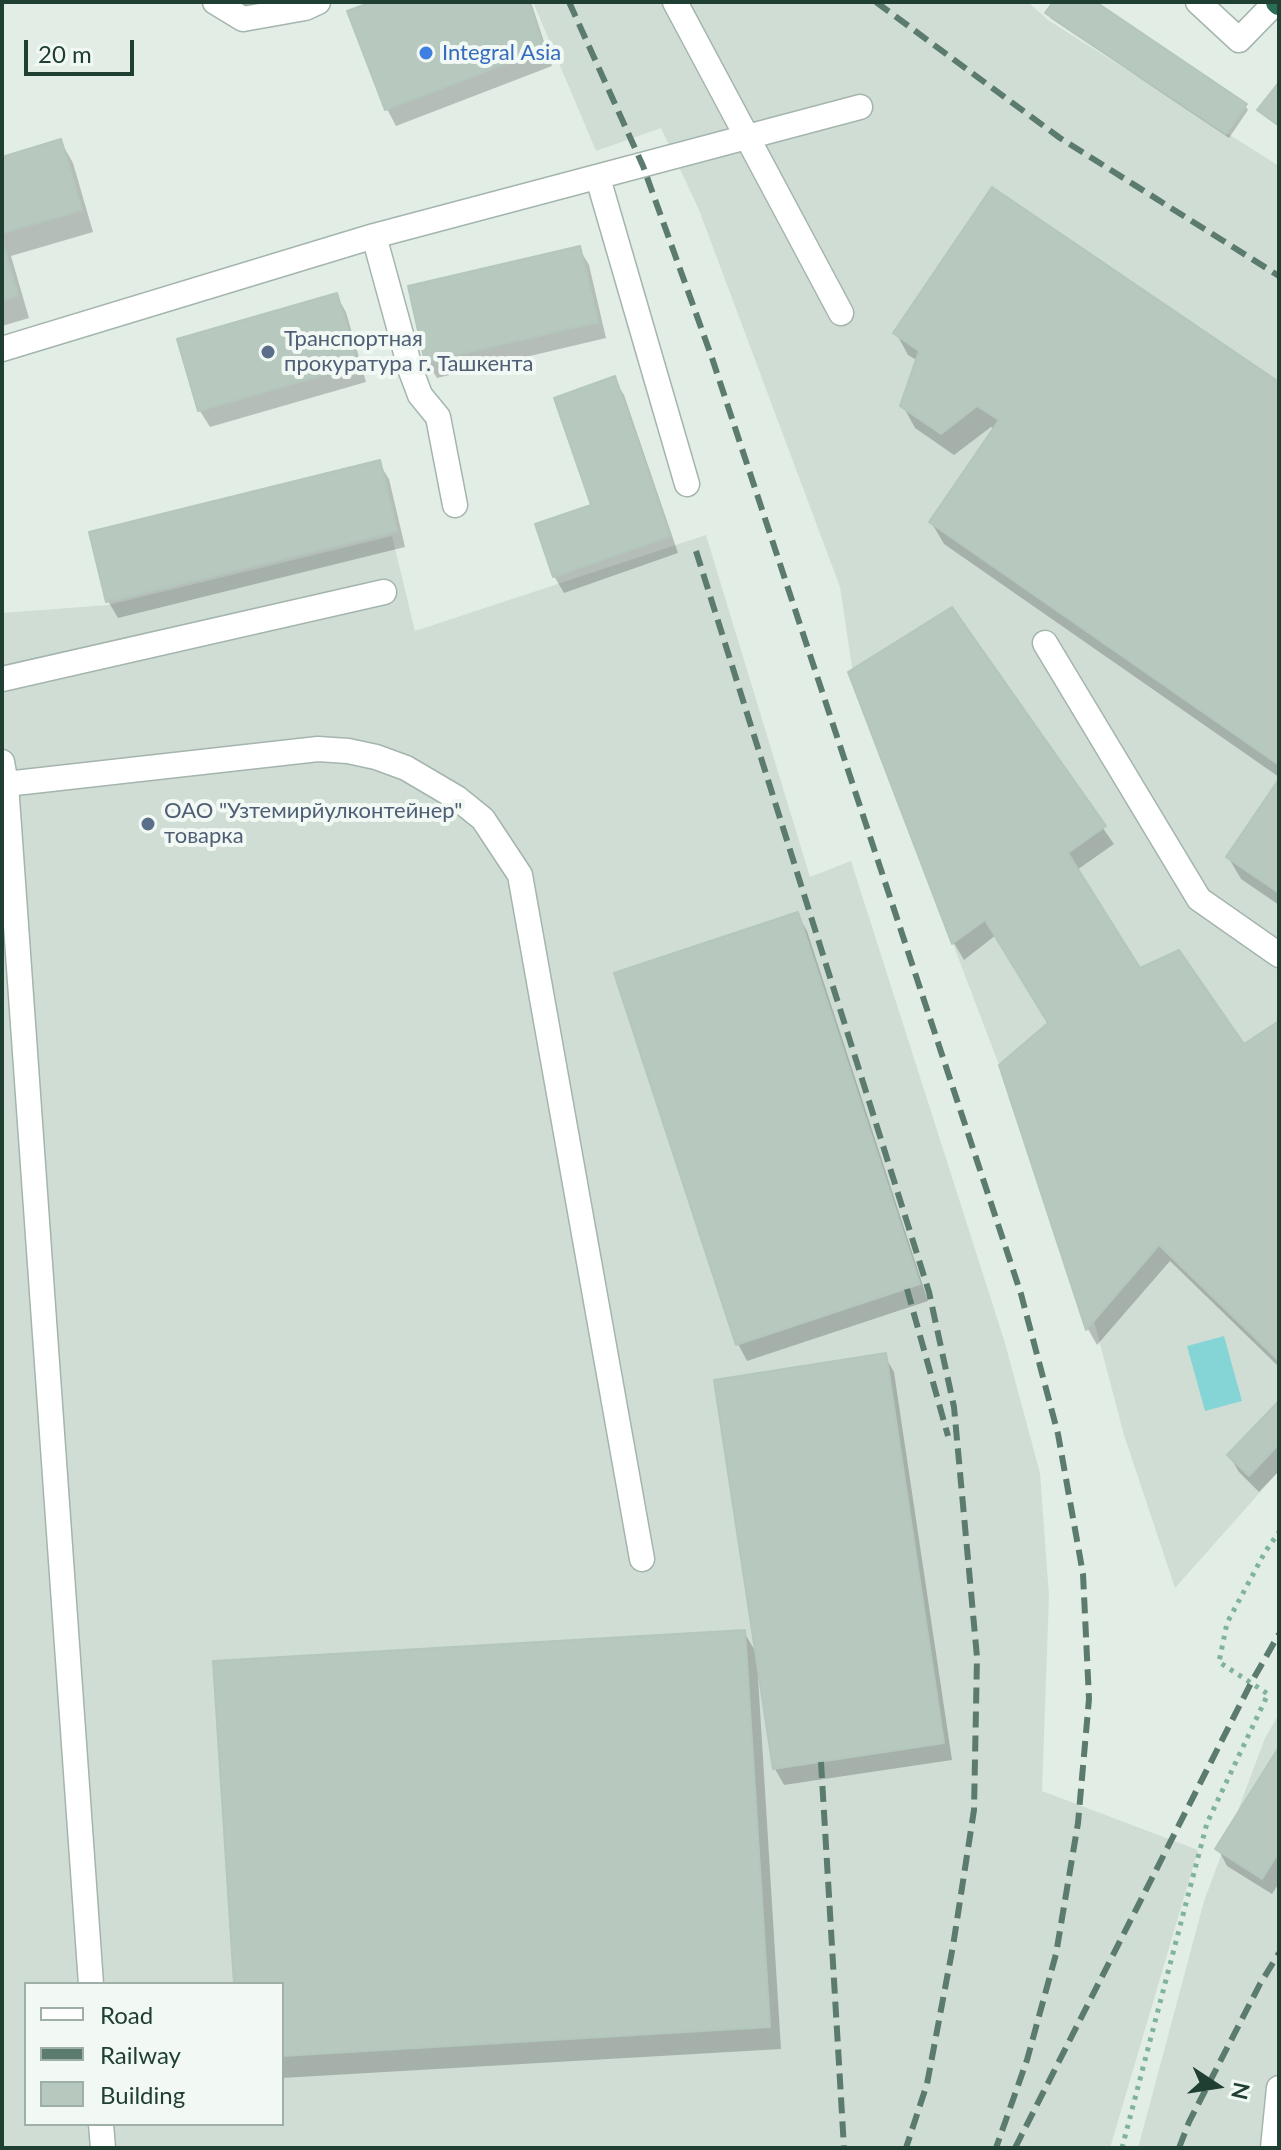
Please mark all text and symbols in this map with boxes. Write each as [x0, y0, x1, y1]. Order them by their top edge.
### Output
scale bar [28, 24, 138, 74]
text: 20 m [38, 39, 92, 68]
place label: Integral Asia [442, 40, 561, 66]
marker: Integral Asia [417, 44, 435, 62]
place label: Транспортная прокуратура г. Ташкента [284, 326, 533, 378]
marker: Транспортная прокуратура г. Ташкента [259, 343, 277, 361]
place label: ОАО "Узтемирйулконтейнер" товарка [164, 798, 462, 850]
marker: ОАО "Узтемирйулконтейнер" товарка [139, 815, 157, 833]
legend [24, 1982, 284, 2126]
text: Road [100, 2000, 153, 2029]
text: Railway [100, 2040, 181, 2069]
north arrow [1177, 2046, 1257, 2126]
text: Building [100, 2080, 185, 2109]
text: N [1226, 2080, 1256, 2102]

